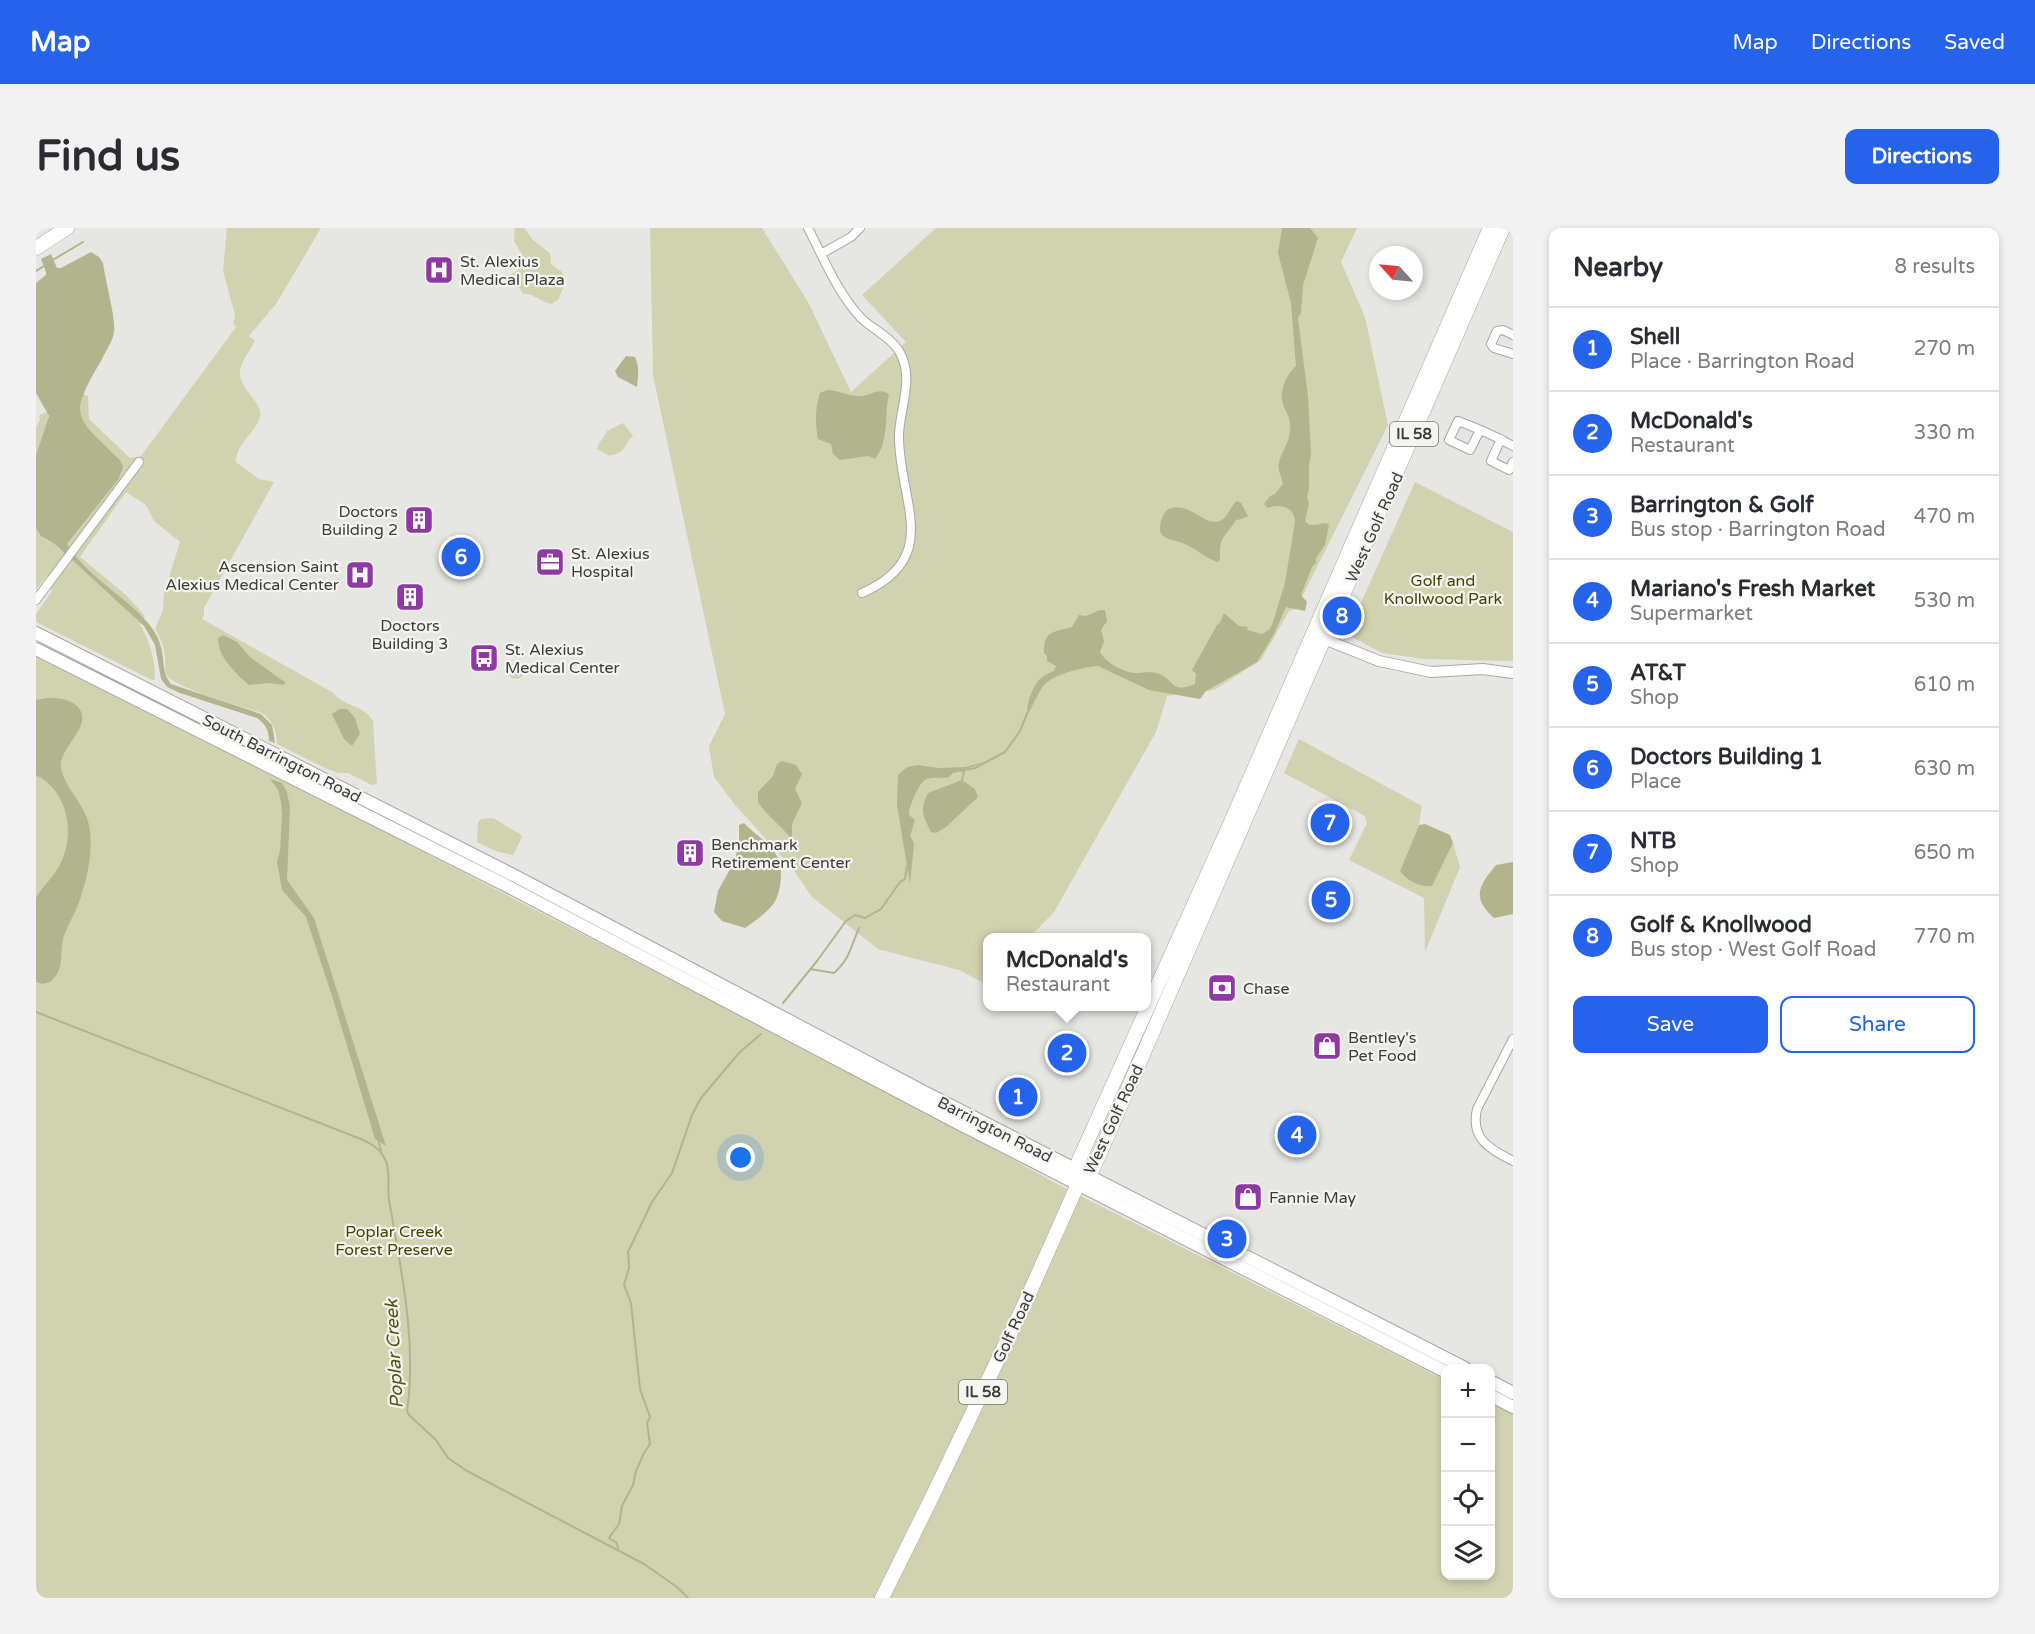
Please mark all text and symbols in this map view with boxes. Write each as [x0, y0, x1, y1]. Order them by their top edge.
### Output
text: Map [30, 25, 90, 59]
text: Map [1732, 30, 1778, 55]
text: Directions [1811, 30, 1911, 55]
text: Saved [1944, 30, 2005, 55]
button: Directions [1845, 129, 1999, 184]
text: Find us [36, 131, 180, 182]
north arrow [1369, 246, 1423, 300]
place label: St. Alexius Medical Plaza [460, 252, 565, 290]
text: Nearby [1573, 252, 1663, 283]
hospital icon: St. Alexius Medical Plaza [423, 254, 455, 286]
text: 8 results [1895, 255, 1975, 279]
text: Shell [1630, 324, 1680, 350]
text: 1 [1586, 337, 1599, 361]
text: 270 m [1914, 337, 1975, 361]
text: Place · Barrington Road [1630, 350, 1855, 374]
text: McDonald's [1630, 408, 1753, 434]
text: 2 [1586, 421, 1599, 445]
text: 330 m [1914, 421, 1975, 445]
road number: IL 58 [1390, 422, 1438, 446]
text: Restaurant [1630, 434, 1735, 458]
street label: West Golf Road [1342, 469, 1408, 586]
text: Barrington & Golf [1630, 492, 1814, 518]
place label: Doctors Building 2 [321, 502, 398, 540]
building icon: Doctors Building 2 [403, 504, 435, 536]
text: 3 [1586, 505, 1599, 529]
text: 470 m [1914, 505, 1975, 529]
text: Bus stop · Barrington Road [1630, 518, 1886, 542]
pin: 6 [442, 534, 480, 580]
place label: St. Alexius Hospital [571, 544, 650, 582]
office icon: St. Alexius Hospital [534, 546, 566, 578]
place label: Ascension Saint Alexius Medical Center [165, 557, 340, 595]
hospital icon: Ascension Saint Alexius Medical Center [344, 559, 376, 591]
park label: Golf and Knollwood Park [1384, 571, 1503, 609]
text: Mariano's Fresh Market [1630, 576, 1875, 602]
building icon: Doctors Building 3 [394, 581, 426, 613]
text: 4 [1586, 589, 1599, 613]
text: 530 m [1914, 589, 1975, 613]
pin: 8 [1322, 594, 1362, 638]
text: Supermarket [1630, 602, 1753, 626]
place label: Doctors Building 3 [372, 616, 448, 654]
place label: St. Alexius Medical Center [505, 640, 621, 678]
bus stop icon: St. Alexius Medical Center [468, 642, 500, 674]
text: AT&T [1630, 660, 1686, 686]
text: 5 [1586, 673, 1599, 697]
text: 610 m [1914, 673, 1975, 697]
text: Shop [1630, 686, 1679, 710]
street label: South Barrington Road [199, 710, 364, 808]
text: Doctors Building 1 [1630, 744, 1823, 770]
text: 6 [1586, 757, 1599, 781]
text: 630 m [1914, 757, 1975, 781]
text: Place [1630, 770, 1681, 794]
pin: 7 [1310, 800, 1350, 846]
text: NTB [1630, 828, 1676, 854]
place label: Benchmark Retirement Center [711, 835, 852, 873]
building icon: Benchmark Retirement Center [674, 837, 706, 869]
text: 7 [1586, 841, 1599, 865]
text: 650 m [1914, 841, 1975, 865]
text: Shop [1630, 854, 1679, 878]
pin: 5 [1312, 878, 1350, 922]
text: Golf & Knollwood [1630, 912, 1812, 938]
text: 8 [1586, 925, 1599, 949]
text: 770 m [1914, 925, 1975, 949]
popup [983, 933, 1151, 1011]
text: Bus stop · West Golf Road [1630, 938, 1876, 962]
text: McDonald's [1006, 947, 1128, 973]
bank icon: Chase [1206, 972, 1238, 1004]
text: Restaurant [1006, 973, 1110, 997]
place label: Chase [1243, 979, 1290, 999]
button: Save [1573, 996, 1768, 1053]
button: Share [1780, 996, 1975, 1053]
place label: Bentley's Pet Food [1348, 1028, 1417, 1066]
pin: 2 [1048, 1030, 1086, 1076]
shop icon: Bentley's Pet Food [1311, 1030, 1343, 1062]
street label: West Golf Road [1080, 1061, 1148, 1177]
pin: 1 [998, 1074, 1038, 1120]
street label: Barrington Road [934, 1092, 1055, 1167]
pin: 4 [1278, 1112, 1316, 1158]
your location [726, 1143, 755, 1172]
shop icon: Fannie May [1232, 1181, 1264, 1213]
place label: Fannie May [1269, 1188, 1356, 1208]
pin: 3 [1208, 1216, 1246, 1262]
park label: Poplar Creek Forest Preserve [335, 1222, 453, 1260]
street label: Golf Road [989, 1289, 1039, 1366]
water label: Poplar Creek [380, 1298, 408, 1409]
map controls [1441, 1364, 1495, 1580]
button: + [1441, 1364, 1495, 1418]
road number: IL 58 [959, 1380, 1007, 1404]
button: − [1441, 1418, 1495, 1472]
button: locate [1441, 1472, 1495, 1526]
button: layers [1441, 1526, 1495, 1580]

